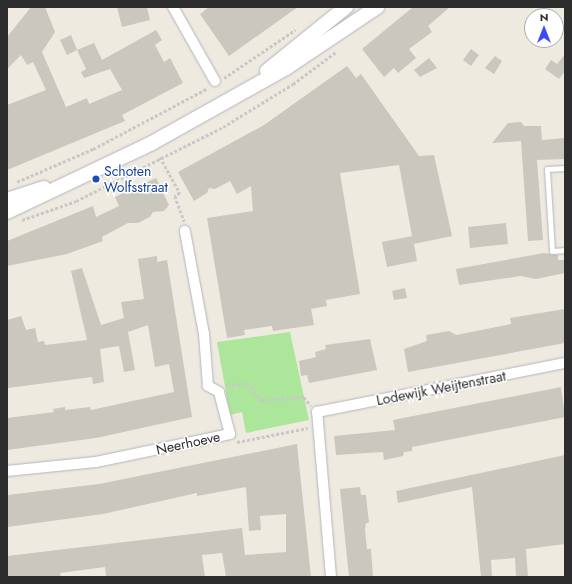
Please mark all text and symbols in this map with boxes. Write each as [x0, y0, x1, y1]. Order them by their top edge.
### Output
north arrow [524, 8, 564, 48]
text: N [540, 9, 548, 25]
place label: Schoten Wolfsstraat [104, 163, 168, 196]
marker: Schoten Wolfsstraat [91, 174, 101, 184]
street label: Lodewijk Weijtenstraat [375, 367, 507, 409]
street label: Neerhoeve [154, 428, 222, 458]

